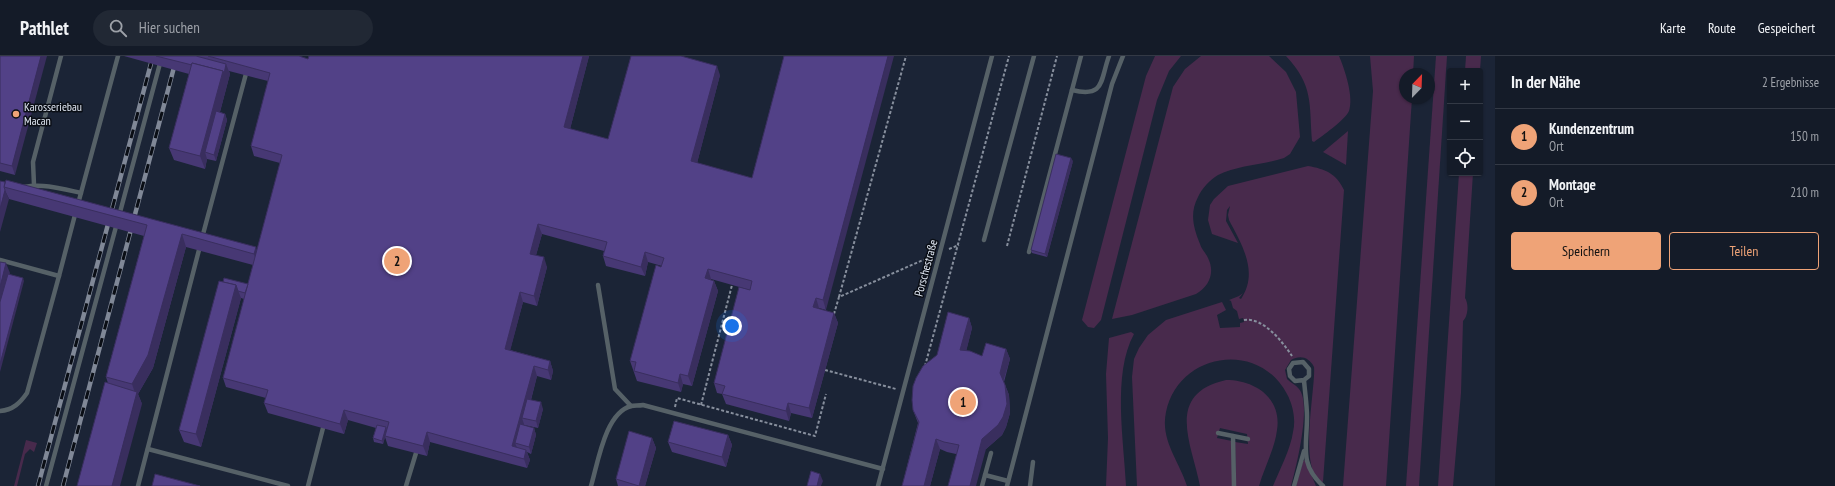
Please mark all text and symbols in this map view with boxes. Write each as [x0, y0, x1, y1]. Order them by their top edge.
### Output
search box [93, 10, 373, 46]
text: Pathlet [20, 16, 69, 40]
icon: search [107, 17, 129, 39]
text: Hier suchen [139, 18, 200, 37]
text: Karte [1660, 19, 1686, 37]
text: Route [1708, 19, 1736, 37]
text: Gespeichert [1758, 19, 1815, 37]
north arrow [1399, 68, 1435, 104]
map controls [1447, 68, 1483, 176]
button: + [1447, 68, 1483, 104]
text: In der Nähe [1511, 71, 1581, 93]
text: 2 Ergebnisse [1762, 74, 1819, 91]
place label: Karosseriebau Macan [24, 99, 82, 128]
button: − [1447, 104, 1483, 140]
marker: Karosseriebau Macan [11, 109, 21, 119]
text: Kundenzentrum [1549, 119, 1634, 138]
text: 1 [1521, 128, 1527, 145]
text: 150 m [1790, 128, 1819, 145]
text: Ort [1549, 138, 1564, 155]
button: locate [1447, 140, 1483, 176]
text: Montage [1549, 175, 1596, 194]
text: 2 [1521, 184, 1527, 201]
text: 210 m [1790, 184, 1819, 201]
text: Ort [1549, 194, 1564, 211]
button: Speichern [1511, 232, 1661, 270]
button: Teilen [1669, 232, 1819, 270]
street label: Porschestraße [911, 238, 940, 298]
pin: 2 [384, 246, 410, 276]
your location [722, 316, 742, 336]
pin: 1 [950, 387, 976, 417]

